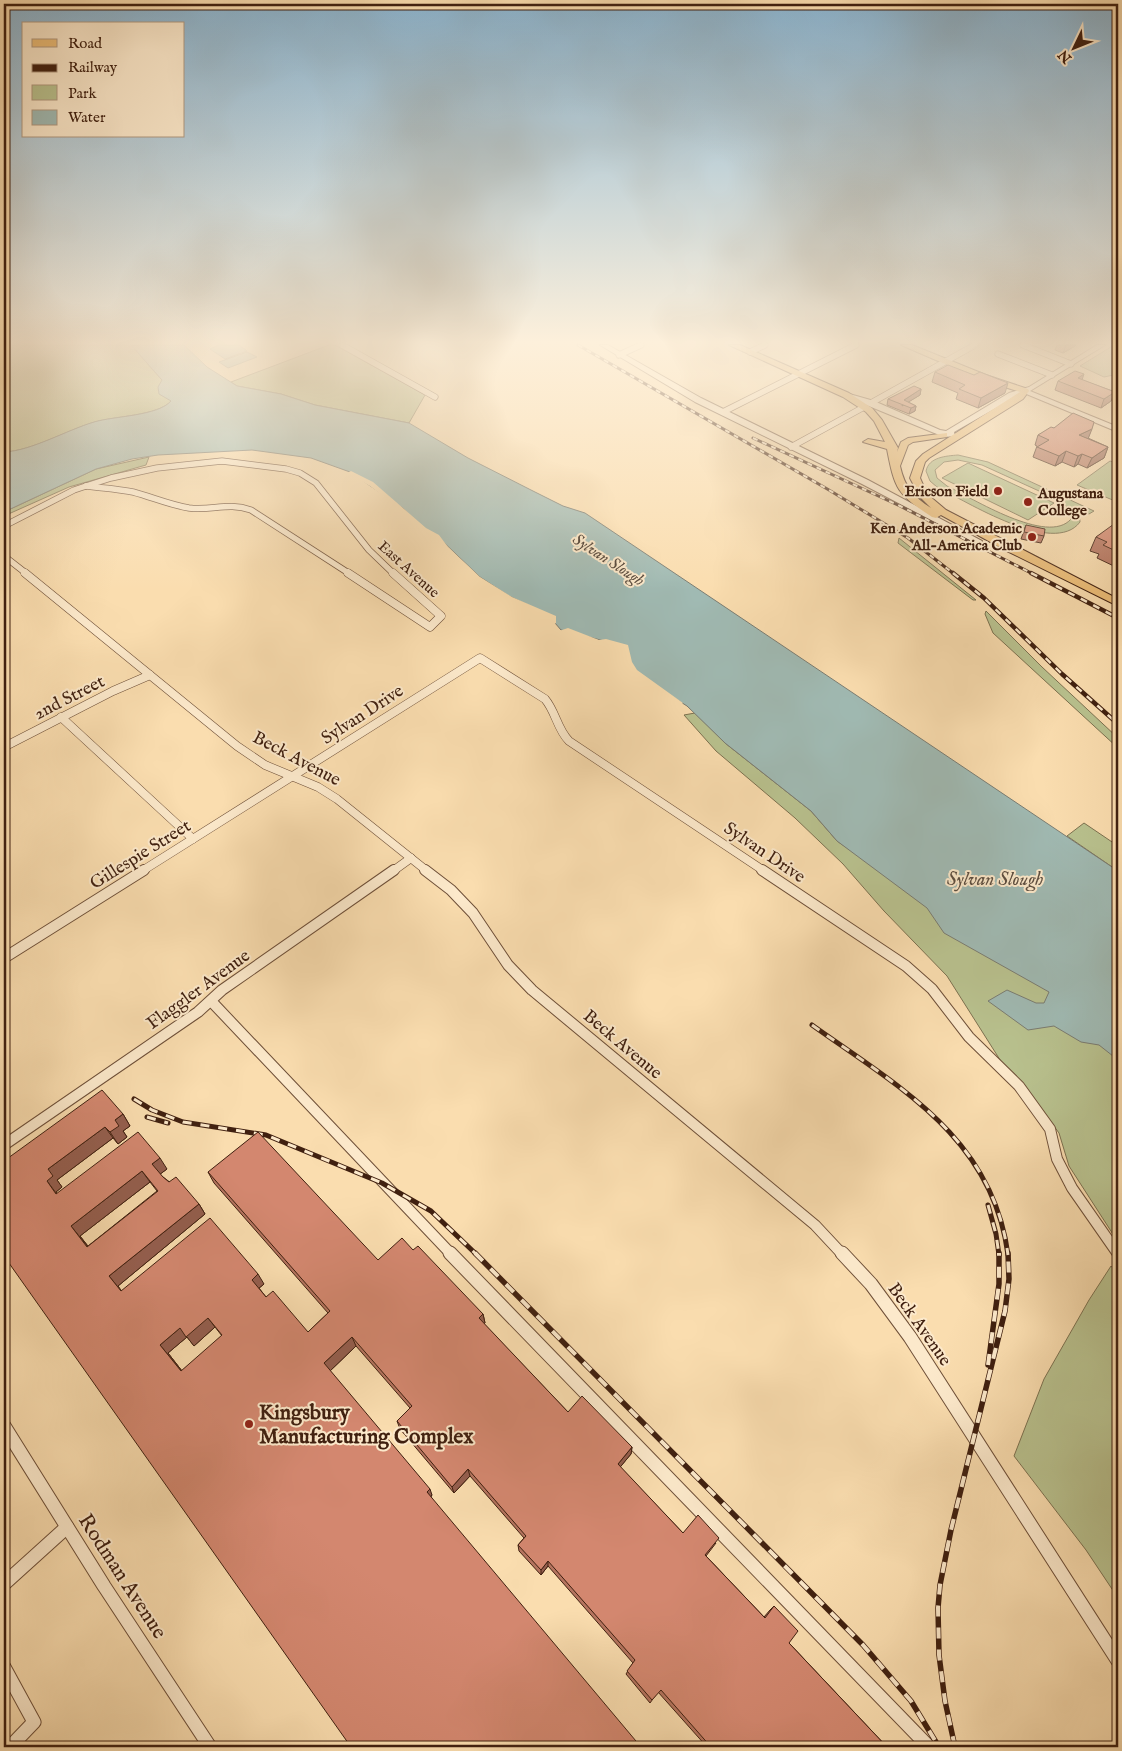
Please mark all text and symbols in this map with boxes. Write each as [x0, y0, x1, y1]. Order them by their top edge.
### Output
legend [22, 22, 185, 138]
north arrow [1050, 22, 1100, 72]
text: Road [68, 34, 103, 53]
text: N [1055, 46, 1077, 67]
text: Railway [68, 58, 118, 77]
text: Park [68, 84, 98, 103]
text: Water [68, 108, 106, 127]
place label: Ericson Field [905, 482, 989, 501]
place label: Augustana College [1037, 484, 1104, 520]
marker: Ericson Field [992, 485, 1004, 497]
marker: Augustana College [1022, 496, 1034, 508]
place label: Ken Anderson Academic All-America Club [870, 519, 1023, 555]
water label: Sylvan Slough [568, 530, 648, 591]
marker: Ken Anderson Academic All-America Club [1026, 531, 1038, 543]
street label: East Avenue [374, 537, 443, 602]
street label: 2nd Street [30, 671, 109, 726]
street label: Sylvan Drive [317, 680, 408, 750]
street label: Beck Avenue [248, 727, 344, 792]
street label: Gillespie Street [86, 815, 196, 895]
street label: Sylvan Drive [719, 818, 809, 889]
water label: Sylvan Slough [947, 868, 1043, 892]
street label: Flaggler Avenue [143, 945, 255, 1035]
street label: Beck Avenue [578, 1005, 666, 1085]
street label: Beck Avenue [882, 1279, 956, 1371]
place label: Kingsbury Manufacturing Complex [259, 1400, 474, 1451]
marker: Kingsbury Manufacturing Complex [243, 1418, 255, 1430]
street label: Rodman Avenue [71, 1509, 172, 1645]

